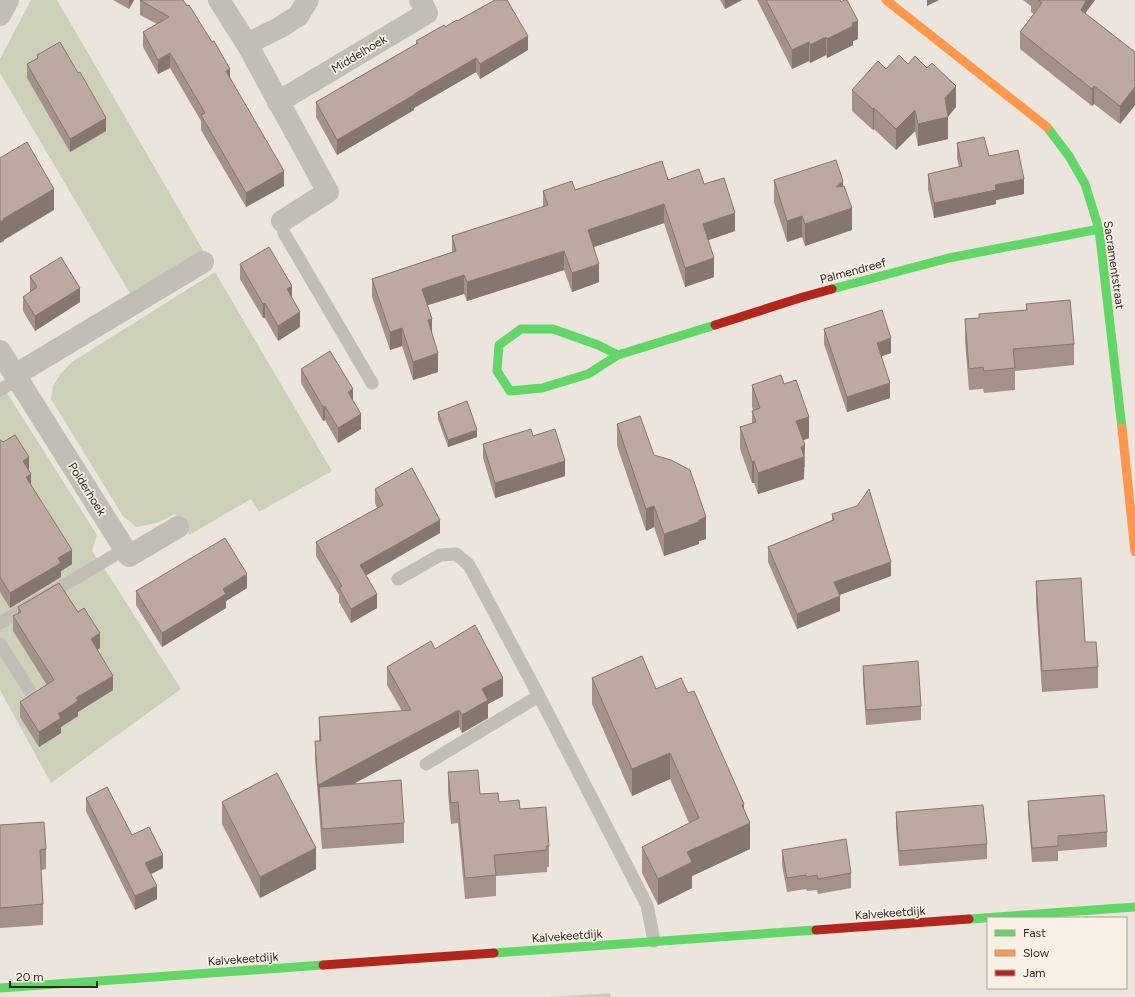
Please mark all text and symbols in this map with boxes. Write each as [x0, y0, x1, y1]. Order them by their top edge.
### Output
street label: Middelhoek [329, 32, 389, 76]
street label: Sacramentstraat [1101, 220, 1127, 311]
street label: Palmendreef [819, 255, 888, 287]
street label: Polderhoek [65, 460, 109, 518]
street label: Kalvekeetdijk [854, 904, 926, 922]
legend [987, 917, 1127, 989]
text: Fast [1023, 926, 1046, 940]
street label: Kalvekeetdijk [531, 927, 603, 945]
text: Slow [1023, 946, 1050, 960]
street label: Kalvekeetdijk [207, 950, 279, 968]
scale bar [10, 963, 97, 989]
text: Jam [1023, 966, 1046, 980]
text: 20 m [16, 970, 44, 984]

